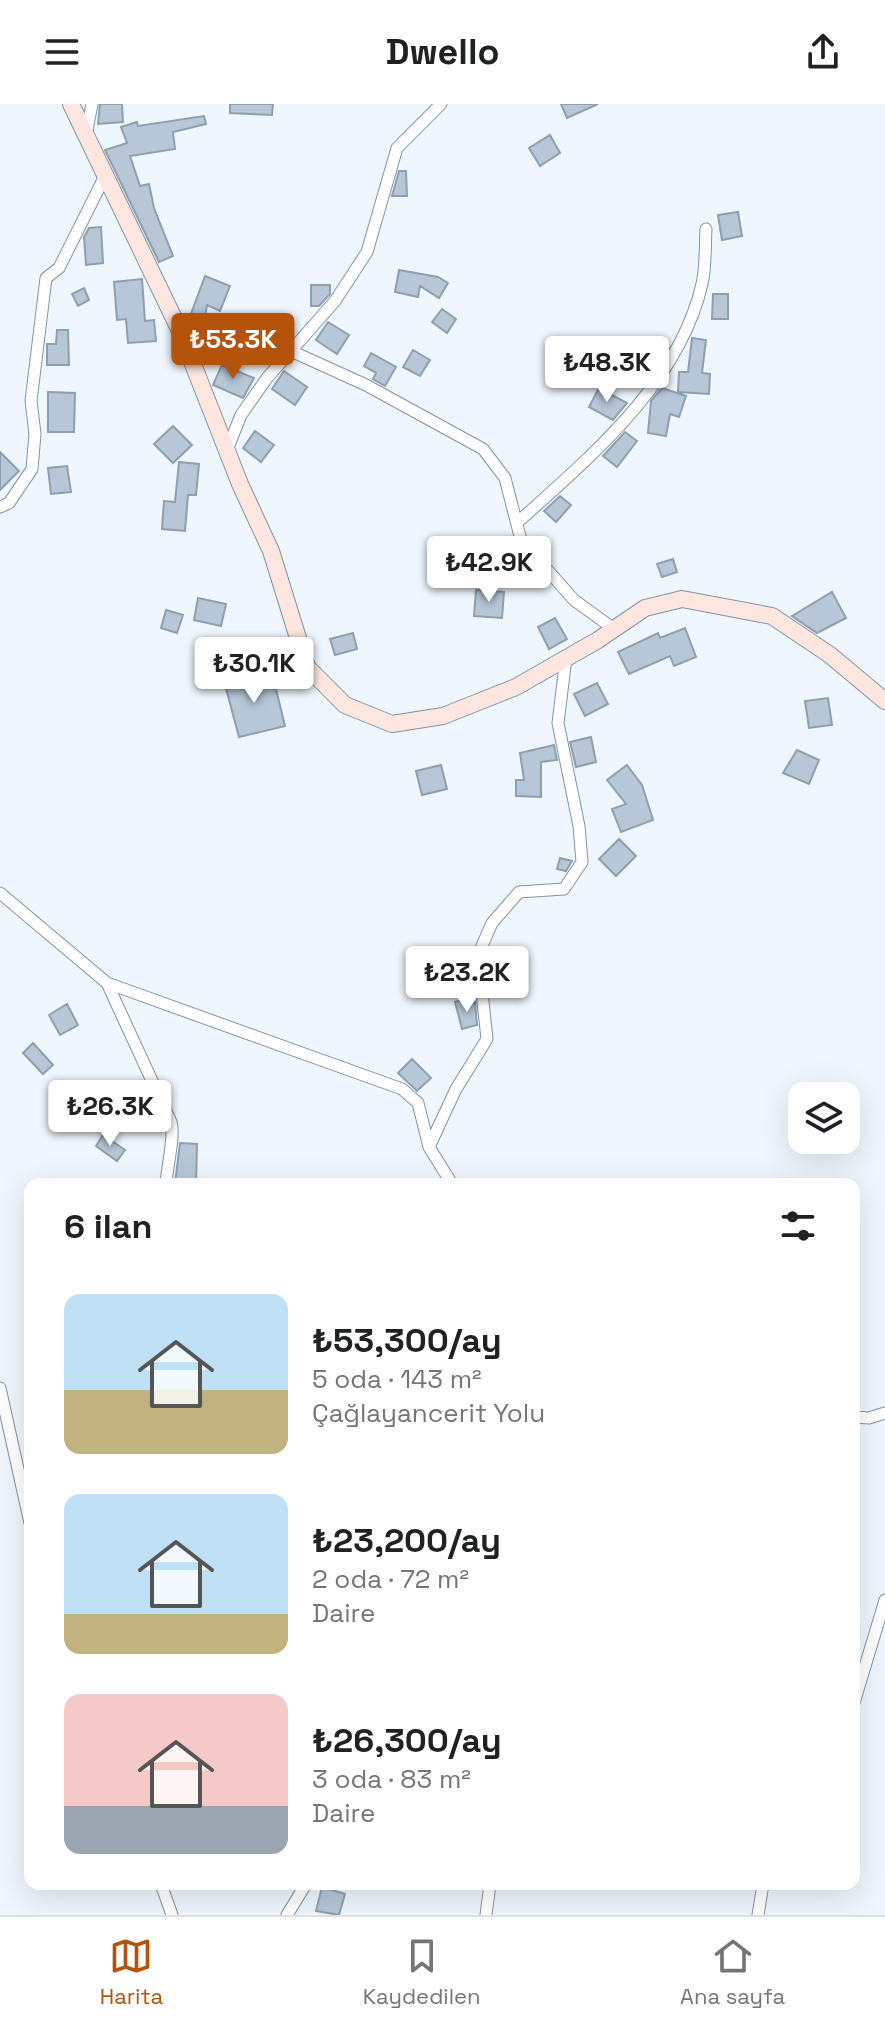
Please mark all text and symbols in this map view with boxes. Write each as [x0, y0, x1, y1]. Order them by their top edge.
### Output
text: Dwello [385, 29, 500, 75]
icon: menu [40, 30, 84, 74]
icon: share [801, 30, 845, 74]
pin: ₺53.3K [168, 313, 298, 381]
text: ₺53.3K [189, 322, 277, 356]
pin: ₺48.3K [542, 336, 672, 404]
text: ₺48.3K [563, 345, 651, 379]
pin: ₺42.9K [424, 536, 554, 604]
text: ₺42.9K [445, 545, 533, 579]
pin: ₺30.1K [189, 637, 319, 705]
text: ₺30.1K [213, 646, 295, 680]
pin: ₺23.2K [402, 946, 532, 1014]
text: ₺23.2K [424, 955, 510, 989]
pin: ₺26.3K [45, 1080, 175, 1148]
map controls [788, 1082, 860, 1154]
button: layers [788, 1082, 860, 1154]
text: ₺26.3K [66, 1089, 154, 1123]
icon: filters [776, 1204, 820, 1248]
text: 6 ilan [64, 1205, 152, 1248]
text: ₺53,300/ay [312, 1319, 502, 1362]
icon: home [128, 1326, 224, 1422]
text: 5 oda · 143 m² [312, 1362, 482, 1396]
text: Çağlayancerit Yolu [312, 1396, 545, 1430]
text: ₺23,200/ay [312, 1519, 501, 1562]
icon: home [128, 1526, 224, 1622]
text: 2 oda · 72 m² [312, 1562, 469, 1596]
text: Daire [312, 1596, 375, 1630]
text: ₺26,300/ay [312, 1719, 502, 1762]
icon: home [128, 1726, 224, 1822]
text: 3 oda · 83 m² [312, 1762, 471, 1796]
text: Daire [312, 1796, 375, 1830]
tab: Harita [100, 1934, 163, 2010]
tab: Kaydedilen [363, 1934, 481, 2010]
tab: Ana sayfa [680, 1934, 785, 2010]

